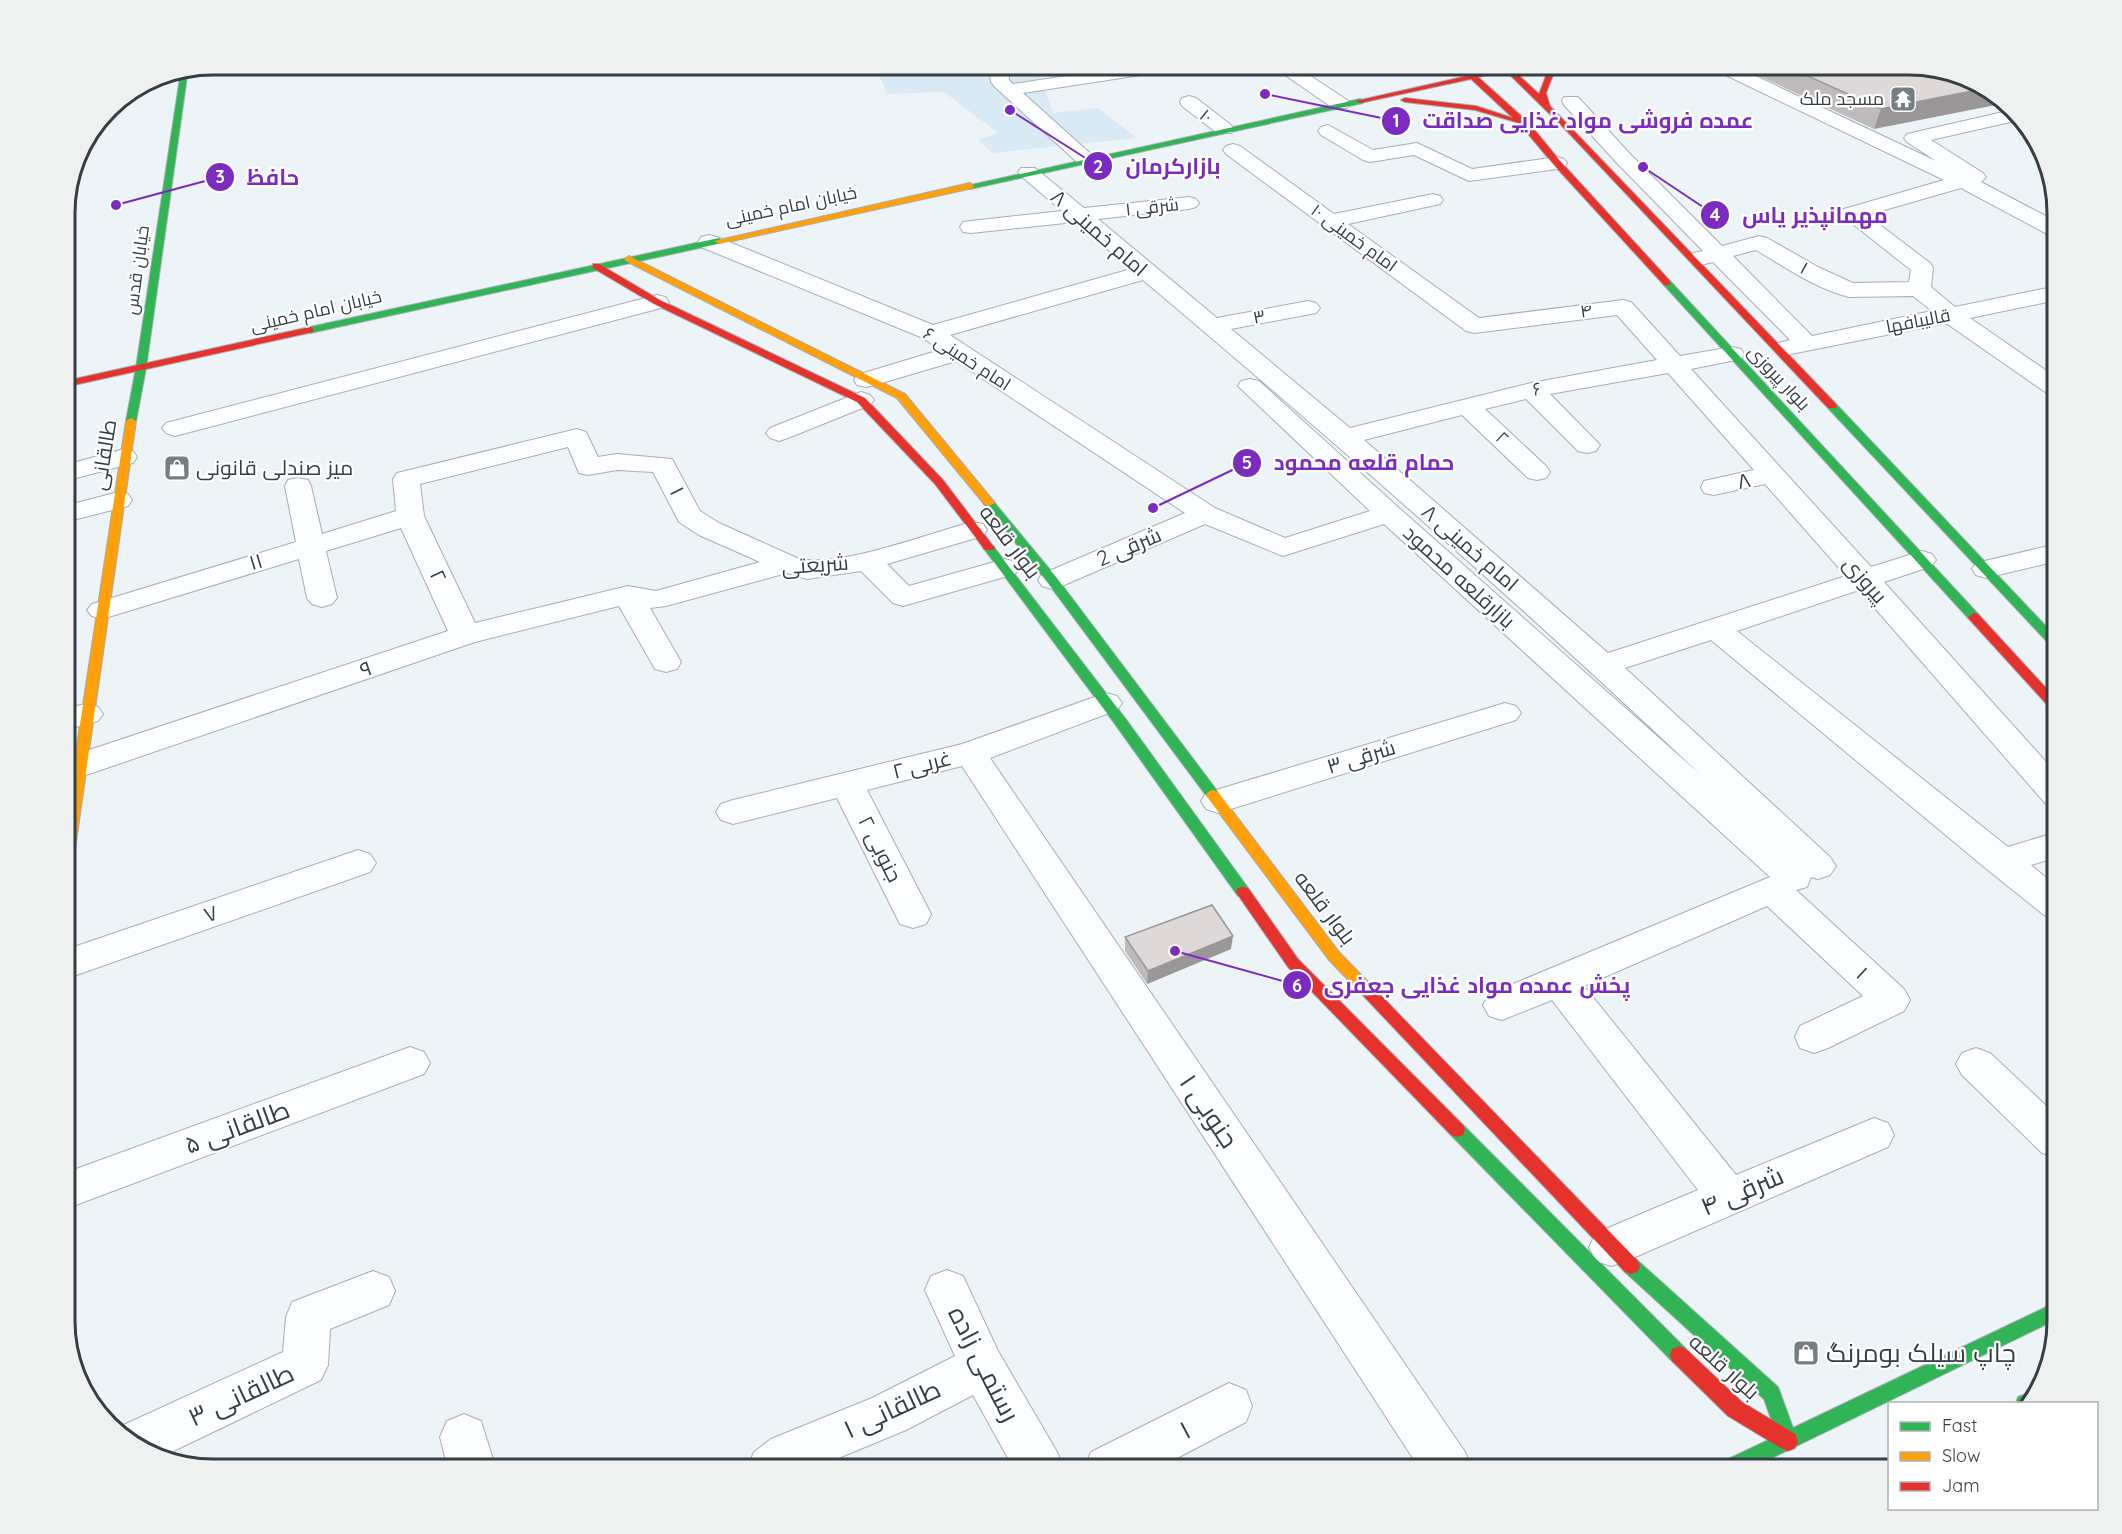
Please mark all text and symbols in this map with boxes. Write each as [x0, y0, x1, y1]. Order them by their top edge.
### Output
temple icon: مسجد ملک [1888, 84, 1918, 114]
place label: مسجد ملک [1800, 87, 1884, 110]
callout: عمده فروشی مواد غذایی صداقت [1381, 101, 1766, 141]
street label: ۱۰ [1195, 104, 1217, 128]
text: عمده فروشی مواد غذایی صداقت [1423, 106, 1753, 134]
text: 1 [1392, 109, 1400, 132]
callout: بازارکرمان [1083, 146, 1232, 186]
text: بازارکرمان [1125, 152, 1221, 180]
text: 2 [1093, 155, 1103, 178]
callout: حافظ [205, 157, 311, 197]
text: حافظ [247, 163, 299, 191]
text: 3 [215, 165, 225, 188]
street label: خیابان امام خمینی [723, 180, 859, 232]
street label: امام خمینی ۸ [1045, 183, 1153, 283]
street label: ۱ شرقی [1124, 192, 1180, 221]
callout: مهمانپذیر یاس [1700, 195, 1899, 235]
street label: امام خمینی ۱۰ [1306, 198, 1402, 278]
text: مهمانپذیر یاس [1742, 201, 1888, 231]
text: 4 [1710, 203, 1721, 226]
street label: خیابان قدس [119, 224, 154, 316]
street label: ۱ [1796, 256, 1812, 279]
street label: خیابان امام خمینی [248, 284, 384, 338]
street label: ۴ [1578, 298, 1593, 323]
street label: قالیبافها [1884, 303, 1952, 338]
street label: ۳ [1251, 304, 1267, 329]
street label: امام خمینی ۶ [919, 322, 1015, 396]
street label: بلوار پیروزی [1742, 340, 1816, 416]
street label: ۶ [1530, 376, 1543, 401]
street label: طالقانی [85, 418, 122, 492]
street label: ۲ [1491, 426, 1514, 449]
callout: حمام قلعه محمود [1232, 443, 1466, 483]
text: حمام قلعه محمود [1274, 448, 1454, 478]
text: 5 [1242, 451, 1252, 474]
shop icon: میز صندلی قانونی [162, 453, 192, 483]
place label: میز صندلی قانونی [196, 454, 353, 481]
street label: ۸ [1735, 466, 1753, 494]
street label: ۱ [665, 482, 691, 499]
street label: امام خمینی ۸ [1416, 498, 1524, 598]
street label: بلوار قلعه [975, 499, 1047, 583]
street label: بازارقلعه محمود [1398, 519, 1521, 633]
street label: 2 شرقی [1092, 521, 1165, 572]
street label: ۱۱ [246, 547, 266, 575]
street label: شریعتی [781, 549, 849, 580]
street label: پیروزی [1837, 550, 1893, 610]
street label: ۲ [425, 565, 453, 586]
street label: ۹ [356, 654, 375, 682]
street label: ۳ شرقی [1323, 733, 1398, 780]
street label: ۲ غربی [890, 744, 954, 785]
street label: ۲ جنوبی [852, 811, 909, 887]
street label: بلوار قلعه [1290, 865, 1362, 949]
street label: ۷ [200, 899, 221, 927]
street label: ۱ [1851, 961, 1874, 984]
callout: پخش عمده مواد غذایی جعفری [1282, 965, 1643, 1005]
text: پخش عمده مواد غذایی جعفری [1324, 971, 1630, 1001]
text: 6 [1292, 974, 1302, 997]
street label: ۱ جنوبی [1173, 1067, 1246, 1154]
street label: طالقانی ۵ [180, 1092, 294, 1161]
street label: شرقی ۴ [1695, 1158, 1788, 1223]
street label: رستمی زاده [941, 1301, 1028, 1427]
street label: بلوار قلعه [1684, 1328, 1765, 1405]
place label: چاپ سیلک بومرنگ [1826, 1336, 2016, 1370]
shop icon: چاپ سیلک بومرنگ [1791, 1338, 1821, 1368]
street label: طالقانی ۳ [183, 1356, 299, 1433]
street label: طالقانی ۱ [838, 1372, 946, 1445]
legend [1888, 1402, 2098, 1510]
street label: ۱ [1173, 1413, 1196, 1446]
text: Fast [1942, 1414, 1977, 1437]
text: Slow [1942, 1444, 1980, 1467]
text: Jam [1942, 1474, 1980, 1497]

